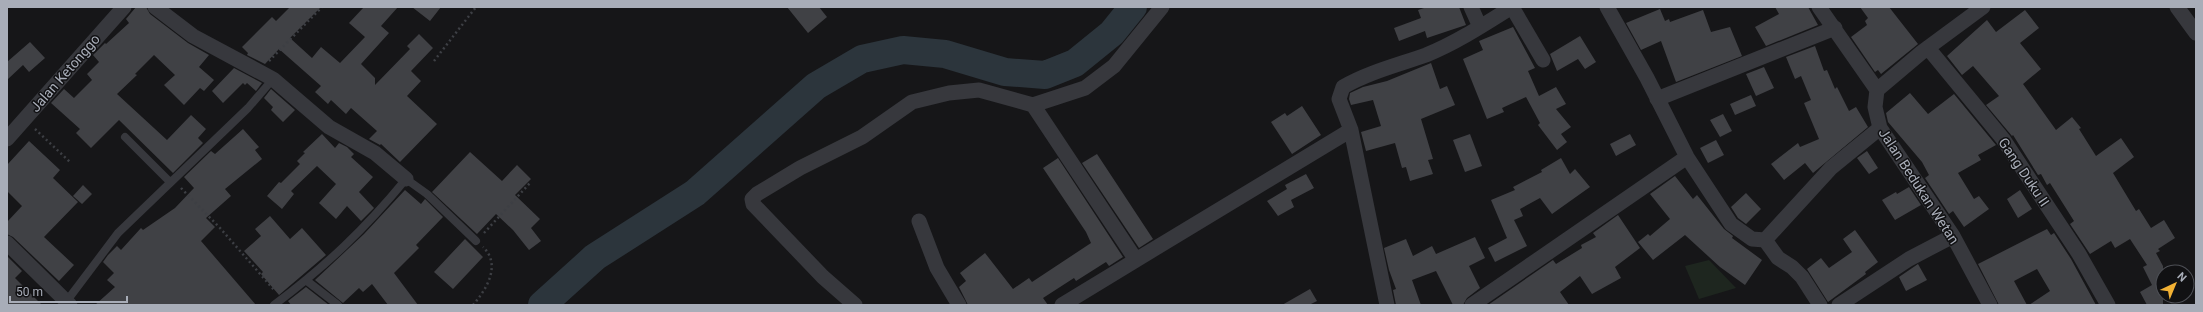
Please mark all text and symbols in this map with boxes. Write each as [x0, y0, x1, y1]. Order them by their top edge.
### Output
street label: Jalan Ketonggo [27, 31, 103, 115]
street label: Jalan Bedukan Wetan [1876, 125, 1962, 247]
street label: Gang Duku II [1995, 135, 2053, 209]
north arrow [2155, 264, 2195, 304]
text: N [2174, 270, 2189, 285]
scale bar [10, 278, 127, 304]
text: 50 m [16, 285, 43, 299]

